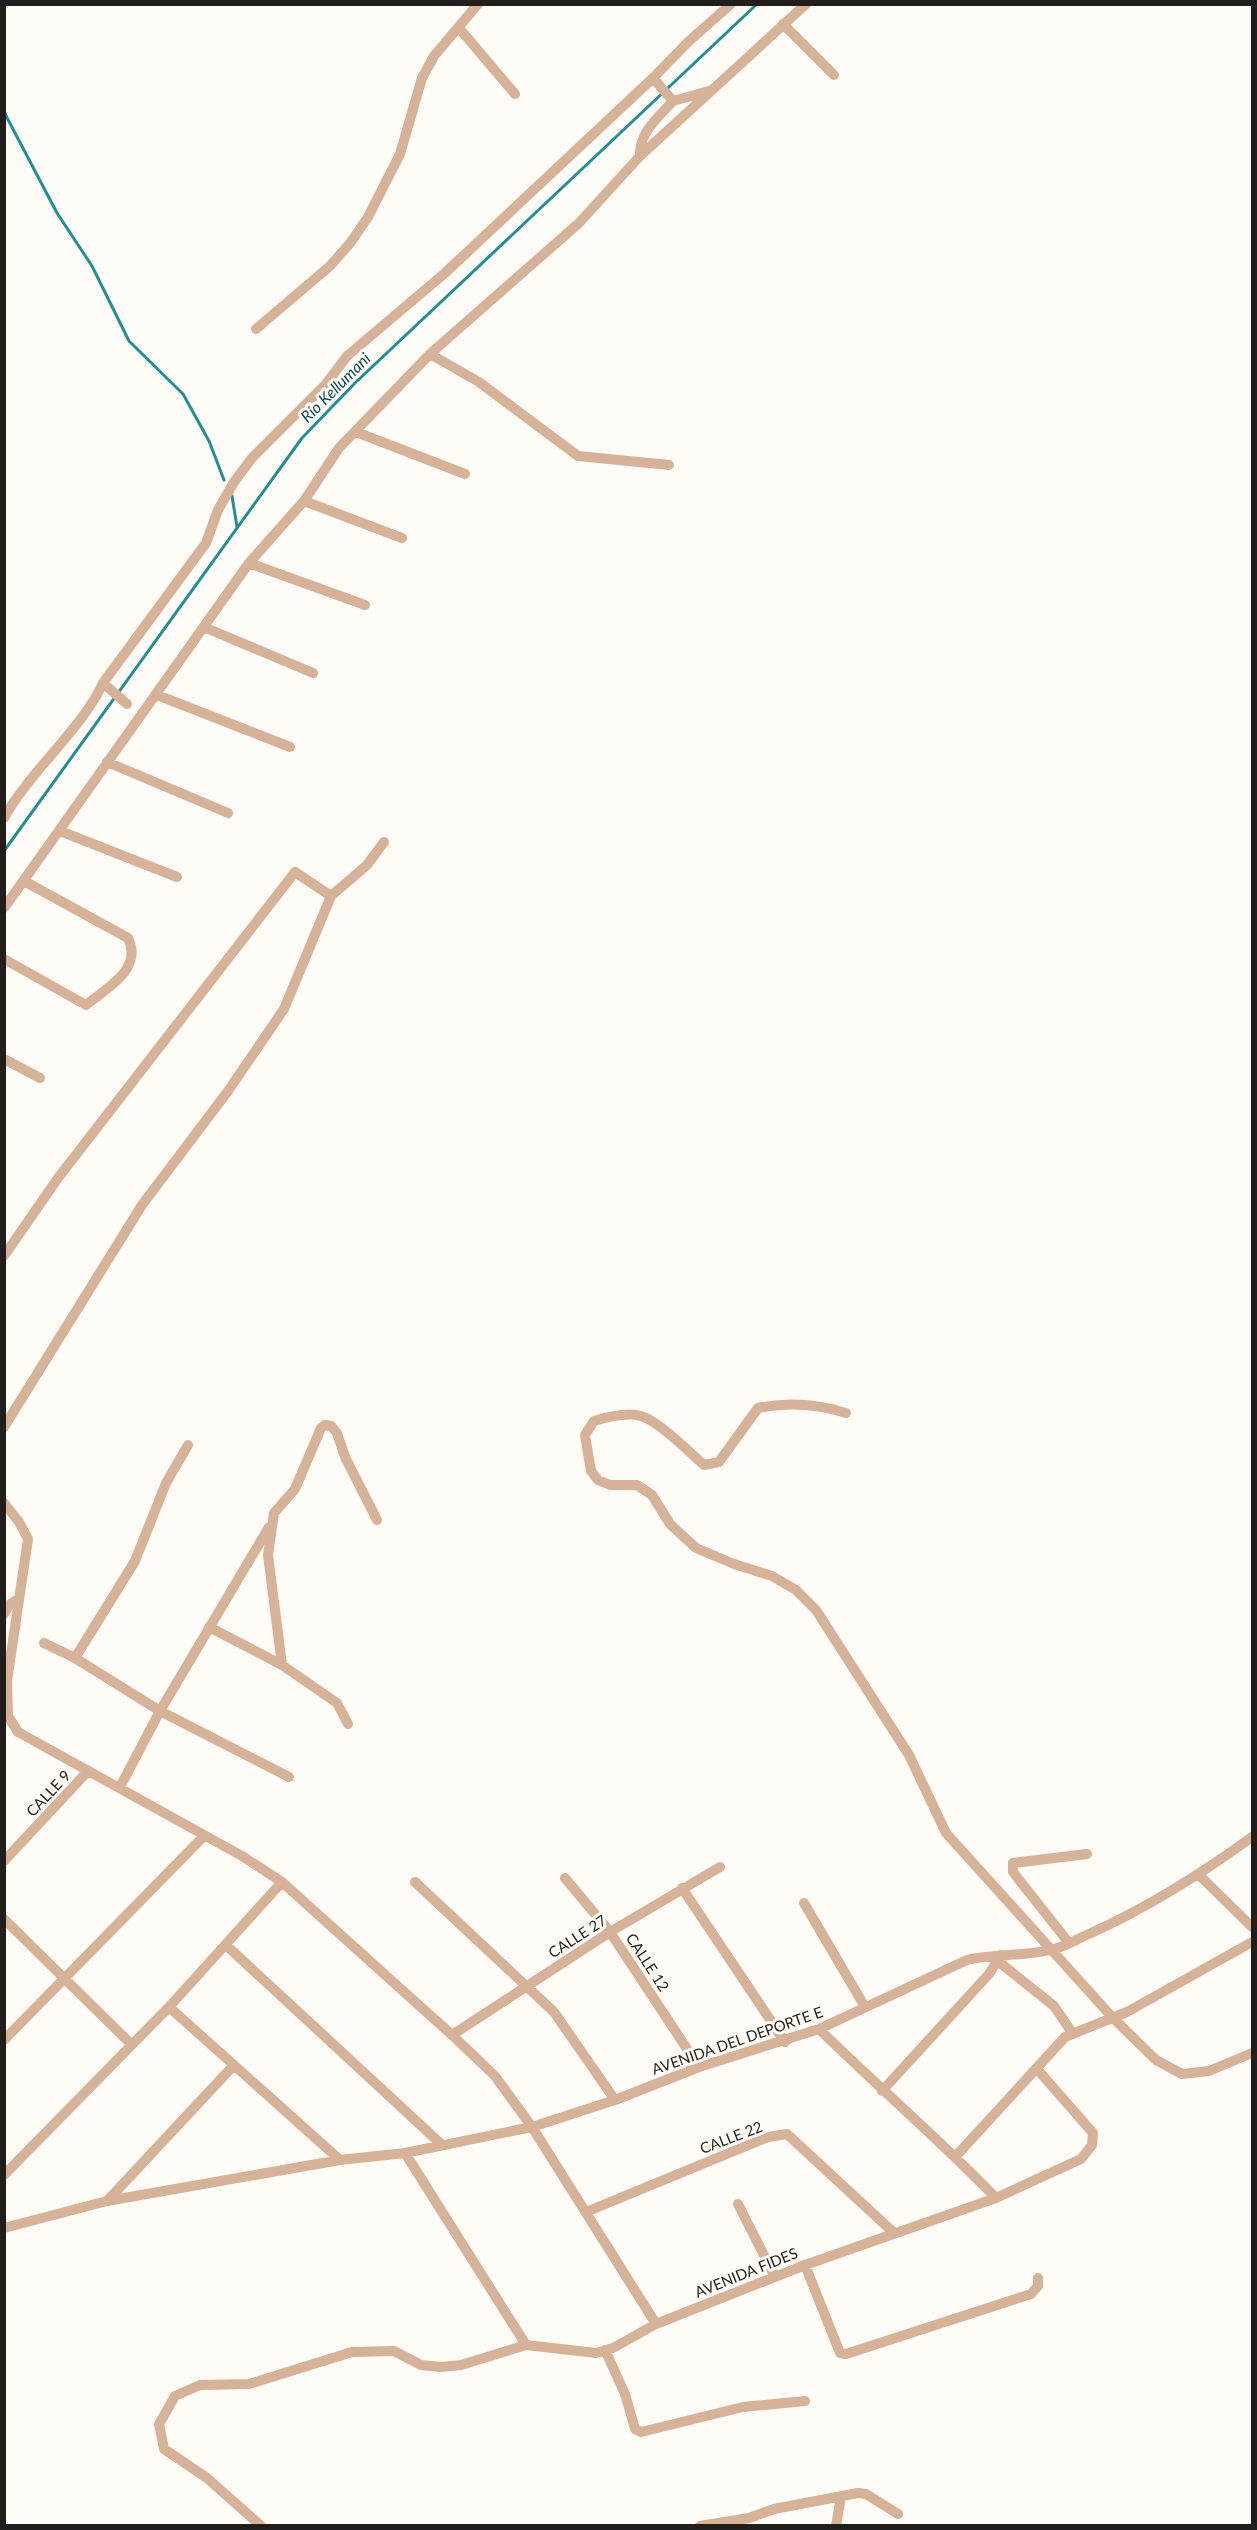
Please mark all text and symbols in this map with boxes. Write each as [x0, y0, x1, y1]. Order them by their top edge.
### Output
water label: Río Kellumani [296, 348, 374, 426]
street label: CALLE 9 [22, 1766, 74, 1820]
street label: CALLE 27 [545, 1910, 610, 1961]
street label: CALLE 12 [623, 1930, 673, 1994]
street label: AVENIDA DEL DEPORTE E [649, 2002, 825, 2078]
street label: CALLE 22 [697, 2117, 765, 2157]
street label: AVENIDA FIDES [692, 2243, 800, 2301]

